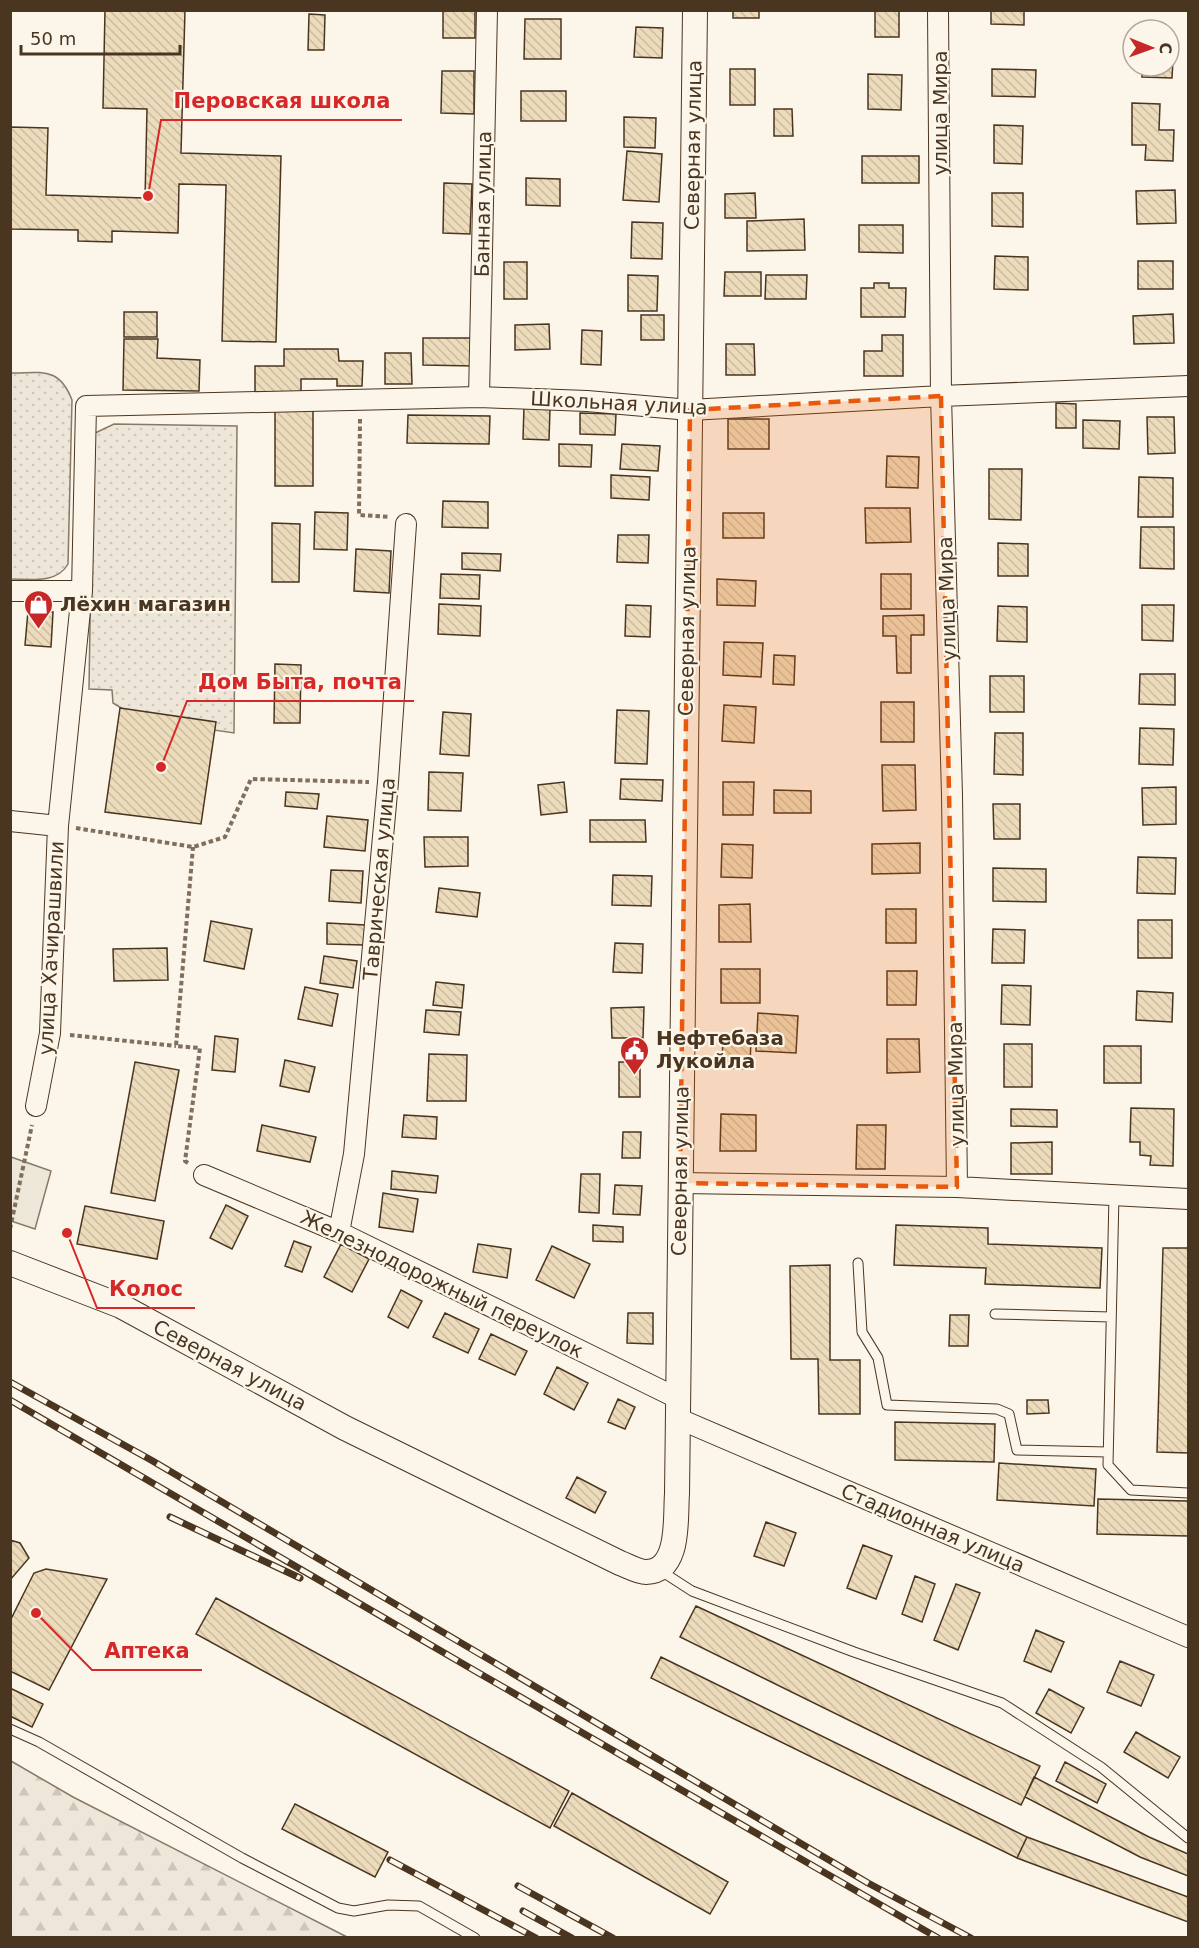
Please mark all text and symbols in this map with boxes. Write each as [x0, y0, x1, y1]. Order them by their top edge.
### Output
scale bar [21, 18, 180, 56]
north arrow [1121, 18, 1181, 78]
text: 50 m [30, 28, 76, 49]
text: С [1156, 42, 1175, 54]
street label: улица Мира [928, 50, 952, 176]
street label: Северная улица [680, 60, 706, 230]
callout: Перовская школа [161, 81, 402, 120]
text: Перовская школа [174, 89, 390, 113]
street label: Банная улица [470, 131, 496, 277]
street label: Школьная улица [530, 386, 708, 420]
street label: улица Мира [933, 536, 961, 662]
street label: Северная улица [674, 546, 700, 716]
shop icon: Лёхин магазин [23, 588, 55, 630]
place label: Лёхин магазин [60, 592, 231, 616]
callout: Дом Быта, почта [187, 662, 414, 701]
text: Дом Быта, почта [198, 670, 402, 694]
street label: Таврическая улица [358, 777, 400, 982]
street label: улица Хачирашвили [33, 840, 69, 1056]
street label: улица Мира [943, 1021, 969, 1147]
place label: Нефтебаза Лукойла [656, 1026, 784, 1073]
public building icon: Нефтебаза Лукойла [619, 1034, 651, 1076]
street label: Северная улица [667, 1086, 693, 1256]
street label: Железнодорожный переулок [297, 1205, 587, 1363]
callout: Колос [97, 1269, 195, 1308]
text: Колос [109, 1277, 183, 1301]
street label: Северная улица [149, 1314, 311, 1416]
street label: Стадионная улица [838, 1478, 1028, 1578]
callout: Аптека [92, 1631, 202, 1670]
text: Аптека [104, 1639, 190, 1663]

